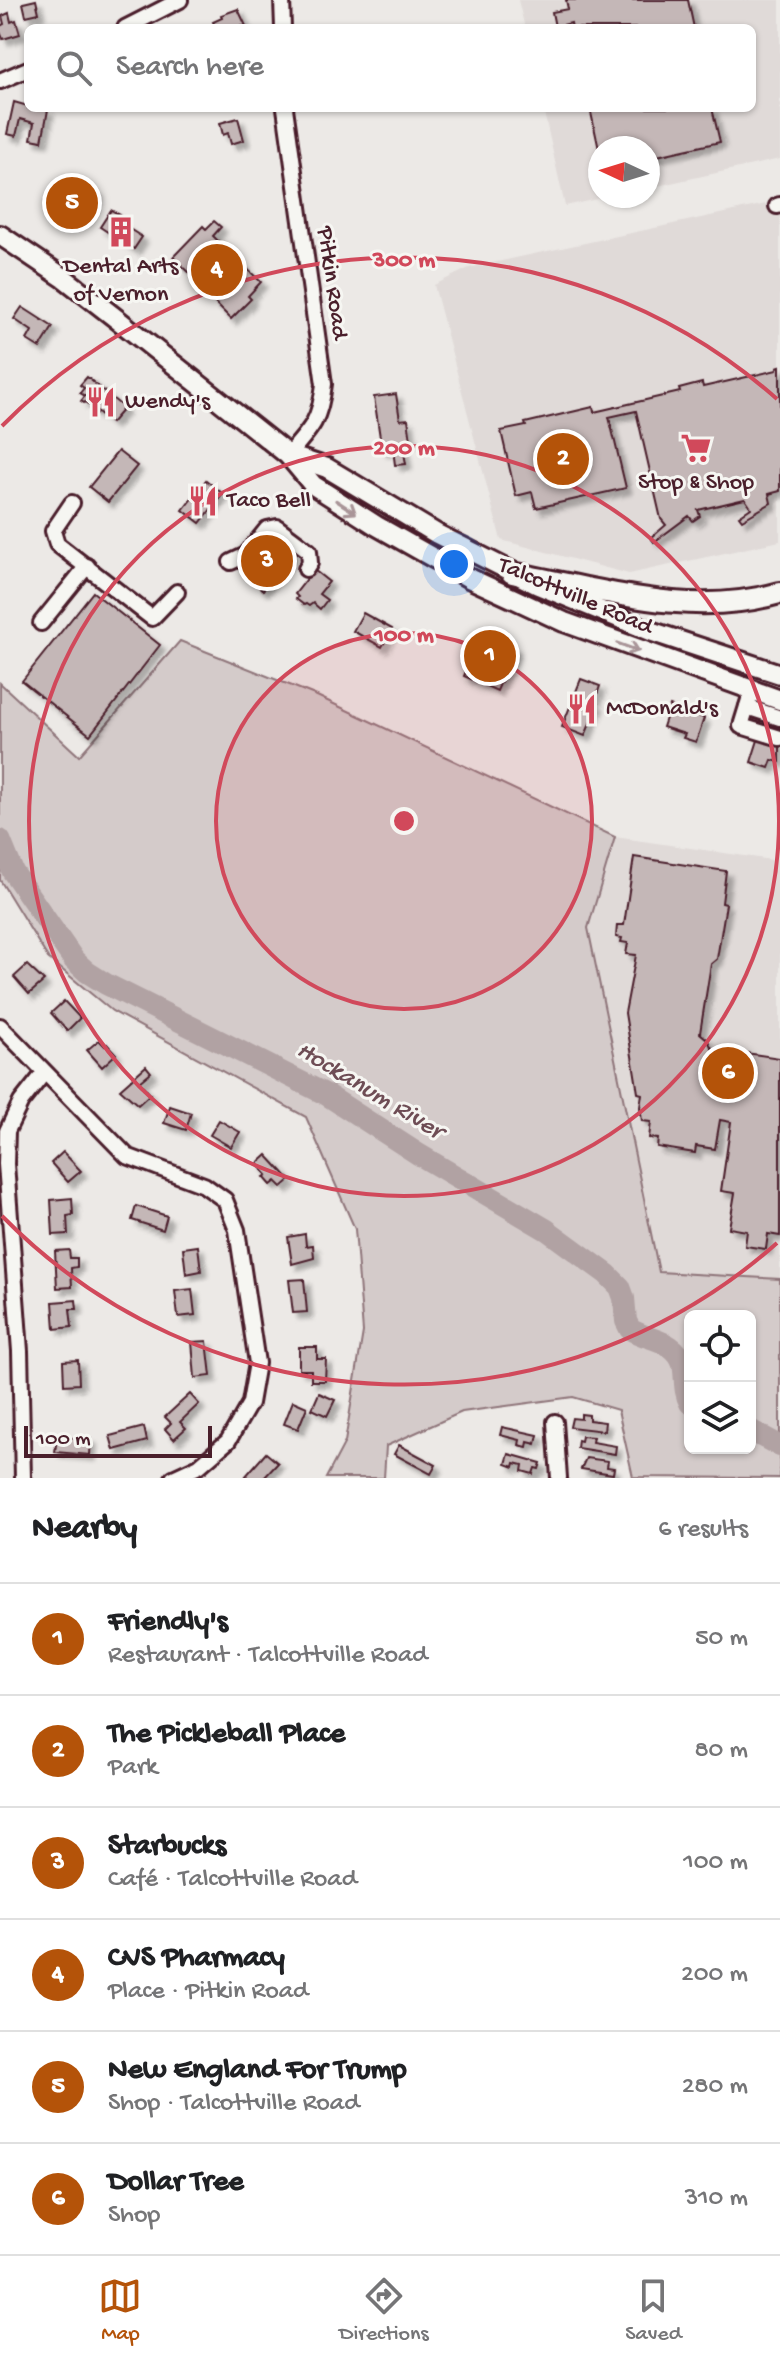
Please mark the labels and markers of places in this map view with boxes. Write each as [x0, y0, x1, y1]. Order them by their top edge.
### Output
pin: 5 [46, 173, 98, 233]
building icon: Dental Arts of Vernon [104, 215, 138, 249]
pin: 4 [191, 240, 243, 300]
place label: Dental Arts of Vernon [62, 253, 180, 310]
restaurant icon: Wendy's [84, 385, 118, 419]
place label: Wendy's [125, 388, 211, 417]
pin: 2 [537, 429, 589, 489]
supermarket icon: Stop & Shop [679, 431, 713, 465]
place label: Stop & Shop [638, 469, 754, 498]
restaurant icon: Taco Bell [186, 484, 220, 518]
place label: Taco Bell [225, 487, 311, 516]
pin: 3 [241, 531, 293, 591]
pin: 1 [464, 626, 516, 686]
restaurant icon: McDonald's [565, 692, 599, 726]
place label: McDonald's [606, 695, 719, 724]
centre of rings [390, 807, 418, 835]
pin: 6 [702, 1043, 754, 1103]

